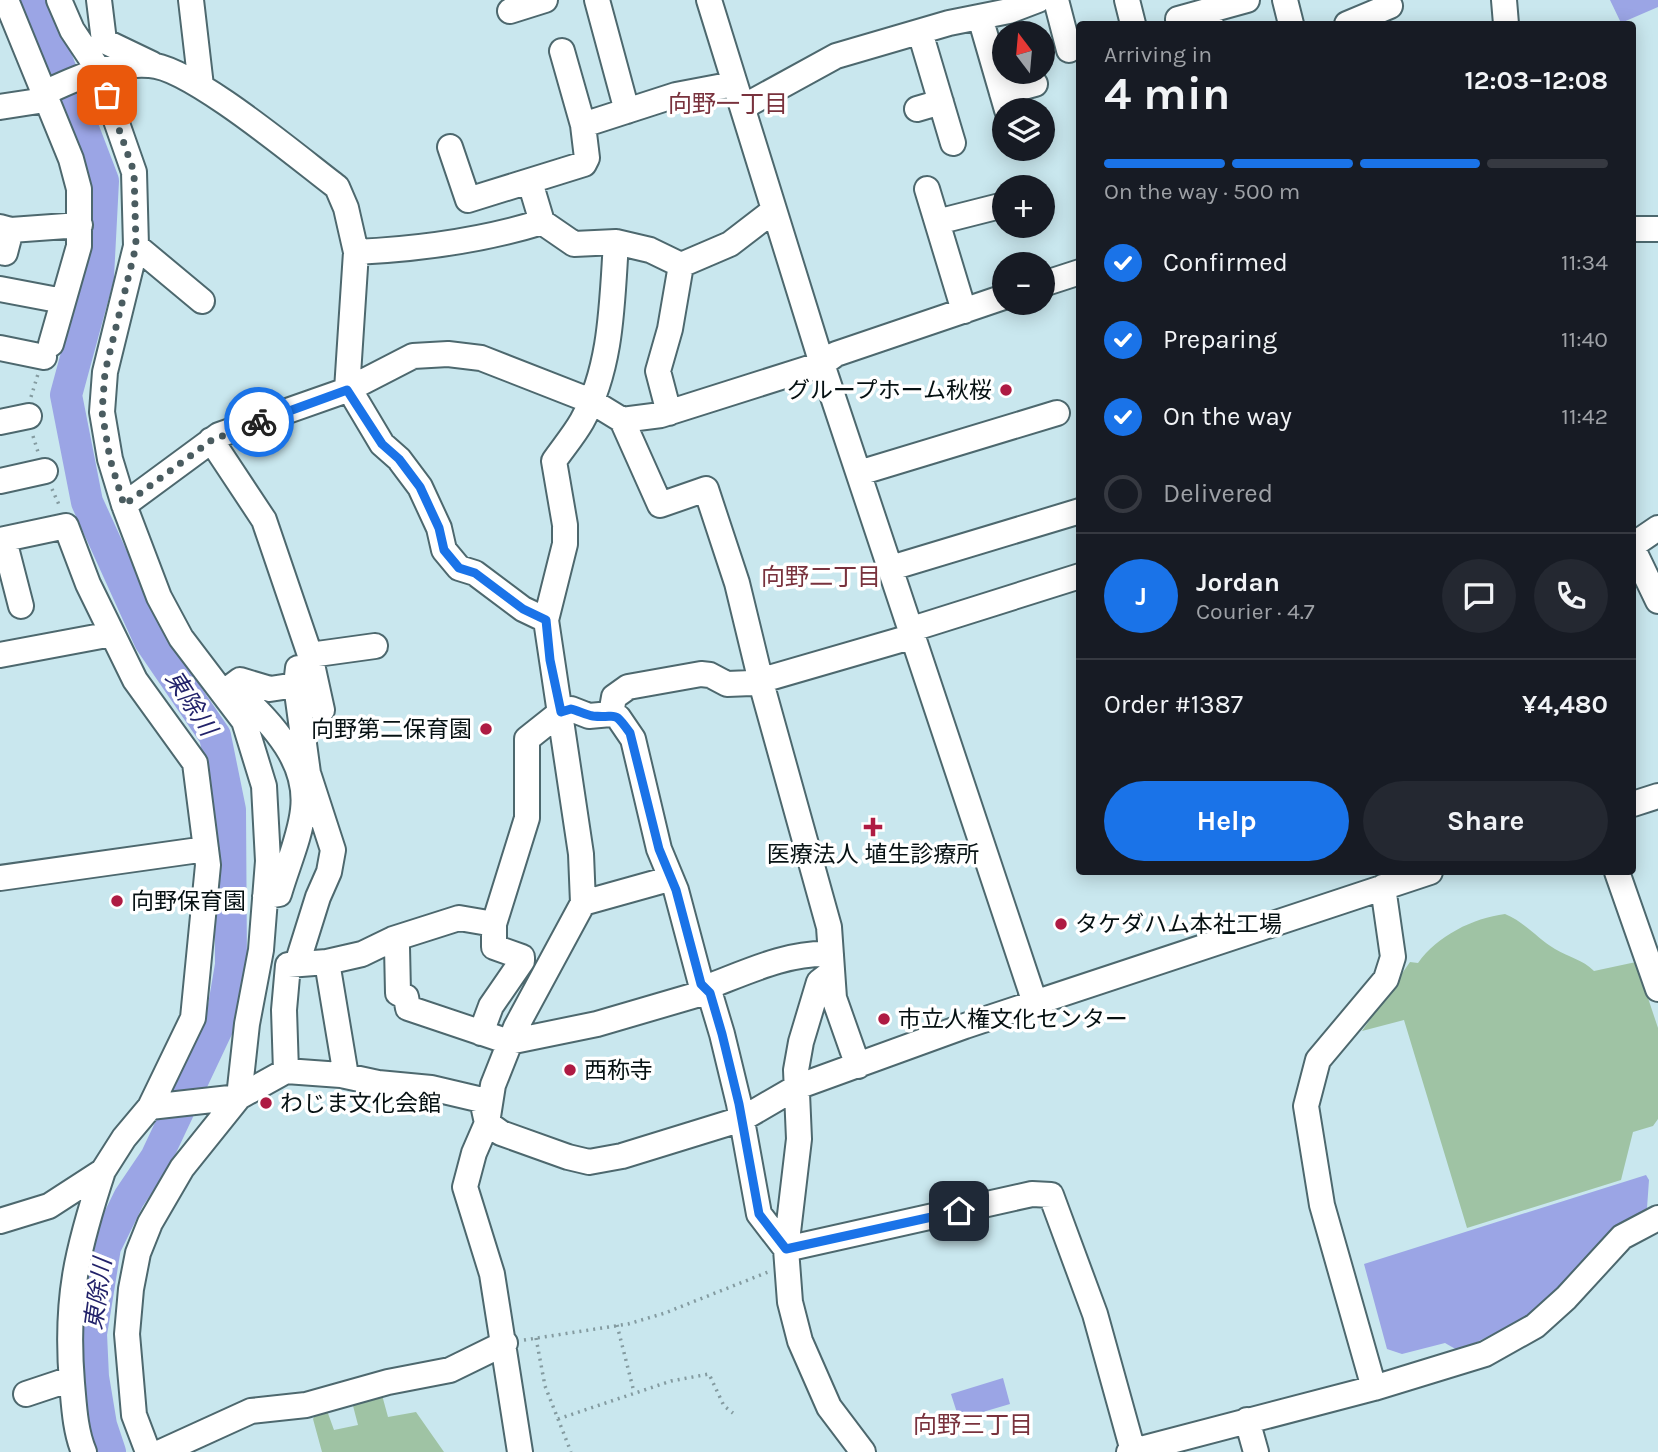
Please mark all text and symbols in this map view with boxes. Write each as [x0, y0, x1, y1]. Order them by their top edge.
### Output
north arrow [992, 21, 1055, 84]
map controls [992, 21, 1055, 315]
text: Arriving in [1104, 41, 1212, 68]
pin [77, 65, 137, 125]
text: 12:03–12:08 [1464, 65, 1608, 96]
text: 4 min [1104, 67, 1230, 121]
icon: bag [88, 76, 126, 114]
district label: 向野一丁目 [668, 90, 788, 118]
button: layers [992, 98, 1055, 161]
button: + [992, 175, 1055, 238]
text: On the way · 500 m [1104, 178, 1300, 205]
icon: check [1104, 244, 1142, 282]
text: Confirmed [1163, 247, 1288, 278]
text: 11:34 [1561, 249, 1608, 276]
button: − [992, 252, 1055, 315]
icon: check [1104, 321, 1142, 359]
text: Preparing [1163, 324, 1277, 355]
text: 11:40 [1561, 326, 1608, 353]
place label: グループホーム秋桜 [787, 377, 992, 404]
marker: グループホーム秋桜 [998, 382, 1014, 398]
courier [224, 387, 294, 457]
icon: check [1104, 398, 1142, 436]
text: On the way [1163, 401, 1292, 432]
icon: bike [240, 403, 278, 441]
text: 11:42 [1561, 403, 1608, 430]
text: Delivered [1163, 478, 1273, 509]
button: chat [1442, 559, 1516, 633]
button: phone [1534, 559, 1608, 633]
district label: 向野二丁目 [761, 563, 881, 591]
text: Jordan [1196, 567, 1280, 598]
text: J [1135, 581, 1147, 612]
text: Courier · 4.7 [1196, 598, 1315, 625]
water label: 東除川 [160, 665, 224, 743]
text: Order #1387 [1104, 689, 1243, 720]
text: ¥4,480 [1522, 689, 1608, 720]
place label: 向野第二保育園 [311, 716, 472, 743]
marker: 向野第二保育園 [478, 721, 494, 737]
button: Help [1104, 781, 1349, 861]
button: Share [1363, 781, 1608, 861]
marker: 医療法人 埴生診療所 [863, 817, 883, 837]
place label: 医療法人 埴生診療所 [767, 841, 979, 868]
place label: 向野保育園 [131, 888, 246, 915]
marker: 向野保育園 [109, 893, 125, 909]
place label: タケダハム本社工場 [1075, 911, 1282, 938]
marker: タケダハム本社工場 [1053, 916, 1069, 932]
place label: 市立人権文化センター [898, 1006, 1128, 1033]
marker: 市立人権文化センター [876, 1011, 892, 1027]
place label: 西称寺 [584, 1057, 653, 1084]
marker: 西称寺 [562, 1062, 578, 1078]
place label: わじま文化会館 [280, 1090, 441, 1117]
marker: わじま文化会館 [258, 1095, 274, 1111]
pin [929, 1181, 989, 1241]
icon: home [940, 1192, 978, 1230]
water label: 東除川 [79, 1253, 117, 1332]
district label: 向野三丁目 [913, 1411, 1033, 1439]

